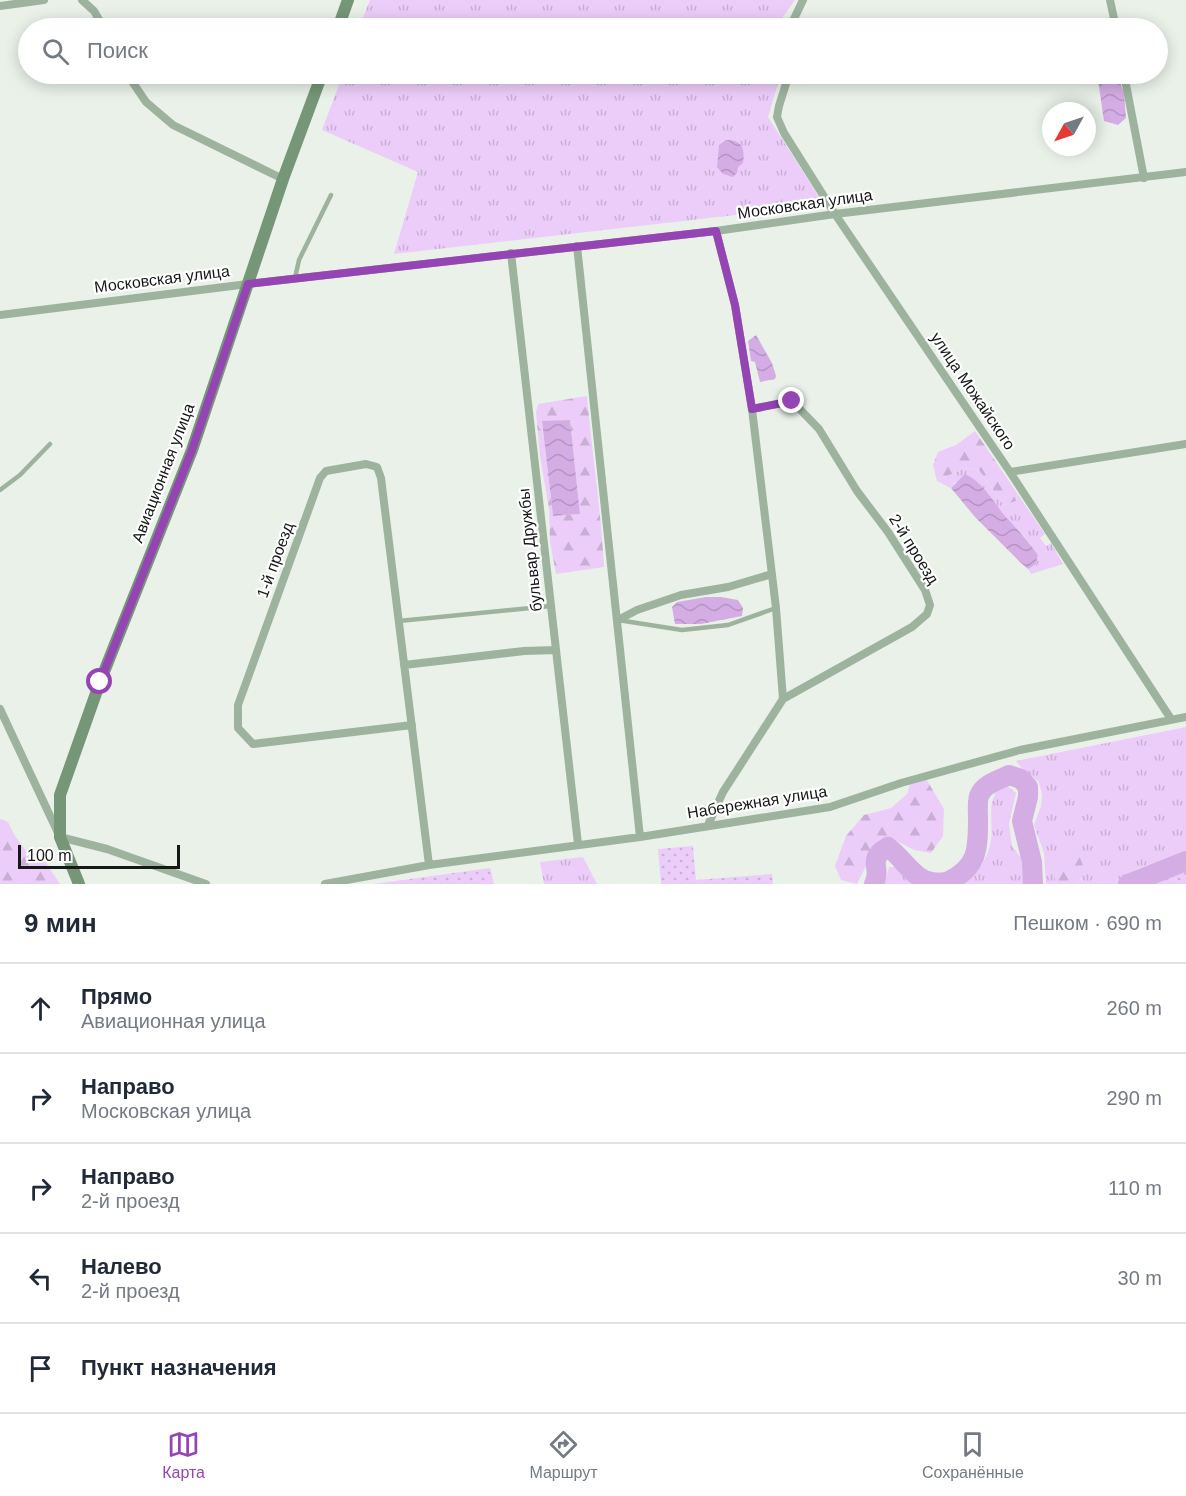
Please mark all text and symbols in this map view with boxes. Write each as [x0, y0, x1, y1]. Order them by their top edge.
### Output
search box [18, 18, 1168, 84]
icon: search [39, 35, 72, 68]
text: Поиск [87, 38, 148, 63]
north arrow [1042, 102, 1096, 156]
street label: Московская улица [736, 186, 874, 222]
street label: Московская улица [93, 262, 231, 296]
street label: улица Можайского [927, 329, 1019, 453]
route end [778, 387, 804, 413]
street label: Авиационная улица [129, 401, 197, 545]
street label: бульвар Дружбы [515, 487, 545, 613]
street label: 2-й проезд [886, 511, 942, 588]
street label: 1-й проезд [254, 519, 297, 600]
route start [86, 668, 112, 694]
street label: Набережная улица [686, 783, 828, 821]
scale bar [18, 842, 180, 870]
text: 100 m [27, 847, 71, 864]
text: 9 мин [24, 908, 97, 938]
text: Пешком · 690 m [1013, 912, 1162, 934]
text: Прямо [81, 984, 152, 1009]
icon: ahead [24, 992, 57, 1025]
text: 260 m [1106, 997, 1162, 1019]
text: Авиационная улица [81, 1010, 266, 1032]
text: Направо [81, 1074, 175, 1099]
icon: right [24, 1082, 57, 1115]
text: 290 m [1106, 1087, 1162, 1109]
text: Московская улица [81, 1100, 251, 1122]
text: Направо [81, 1164, 175, 1189]
icon: right [24, 1172, 57, 1205]
text: 110 m [1108, 1177, 1162, 1199]
text: 2-й проезд [81, 1190, 180, 1212]
text: Налево [81, 1254, 162, 1279]
icon: left [24, 1262, 57, 1295]
text: 30 m [1118, 1267, 1162, 1289]
text: 2-й проезд [81, 1280, 180, 1302]
icon: arrive [24, 1352, 57, 1385]
text: Пункт назначения [81, 1355, 277, 1380]
tab: Карта [162, 1428, 205, 1482]
tab: Маршрут [529, 1428, 598, 1482]
tab: Сохранённые [922, 1428, 1024, 1482]

